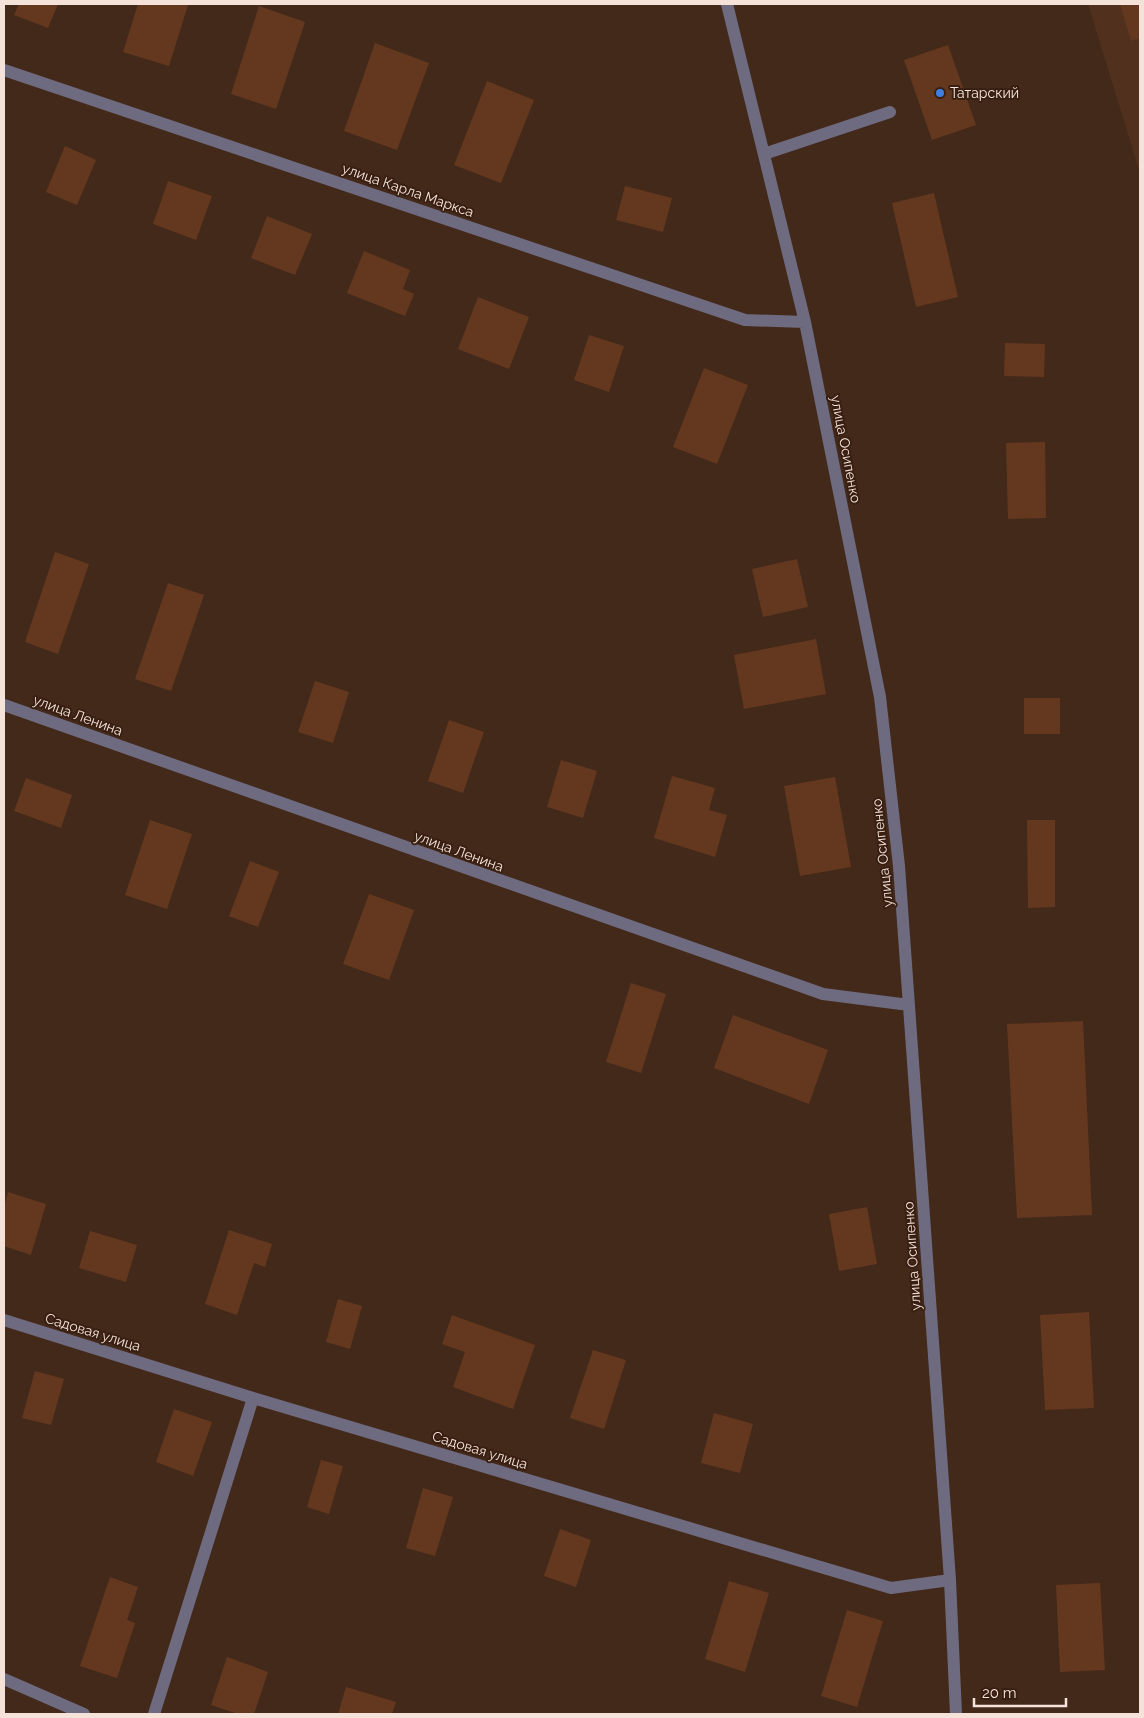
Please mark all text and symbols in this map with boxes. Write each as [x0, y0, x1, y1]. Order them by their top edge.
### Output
place label: Татарский [950, 85, 1019, 101]
marker: Татарский [934, 87, 946, 99]
street label: улица Карла Маркса [340, 160, 476, 220]
street label: улица Осипенко [828, 394, 864, 504]
street label: улица Ленина [31, 691, 125, 739]
street label: улица Осипенко [868, 798, 896, 908]
street label: улица Ленина [412, 827, 506, 875]
street label: улица Осипенко [900, 1201, 924, 1311]
street label: Садовая улица [43, 1310, 143, 1354]
street label: Садовая улица [430, 1428, 530, 1472]
scale bar [974, 1676, 1066, 1708]
text: 20 m [982, 1684, 1017, 1702]

